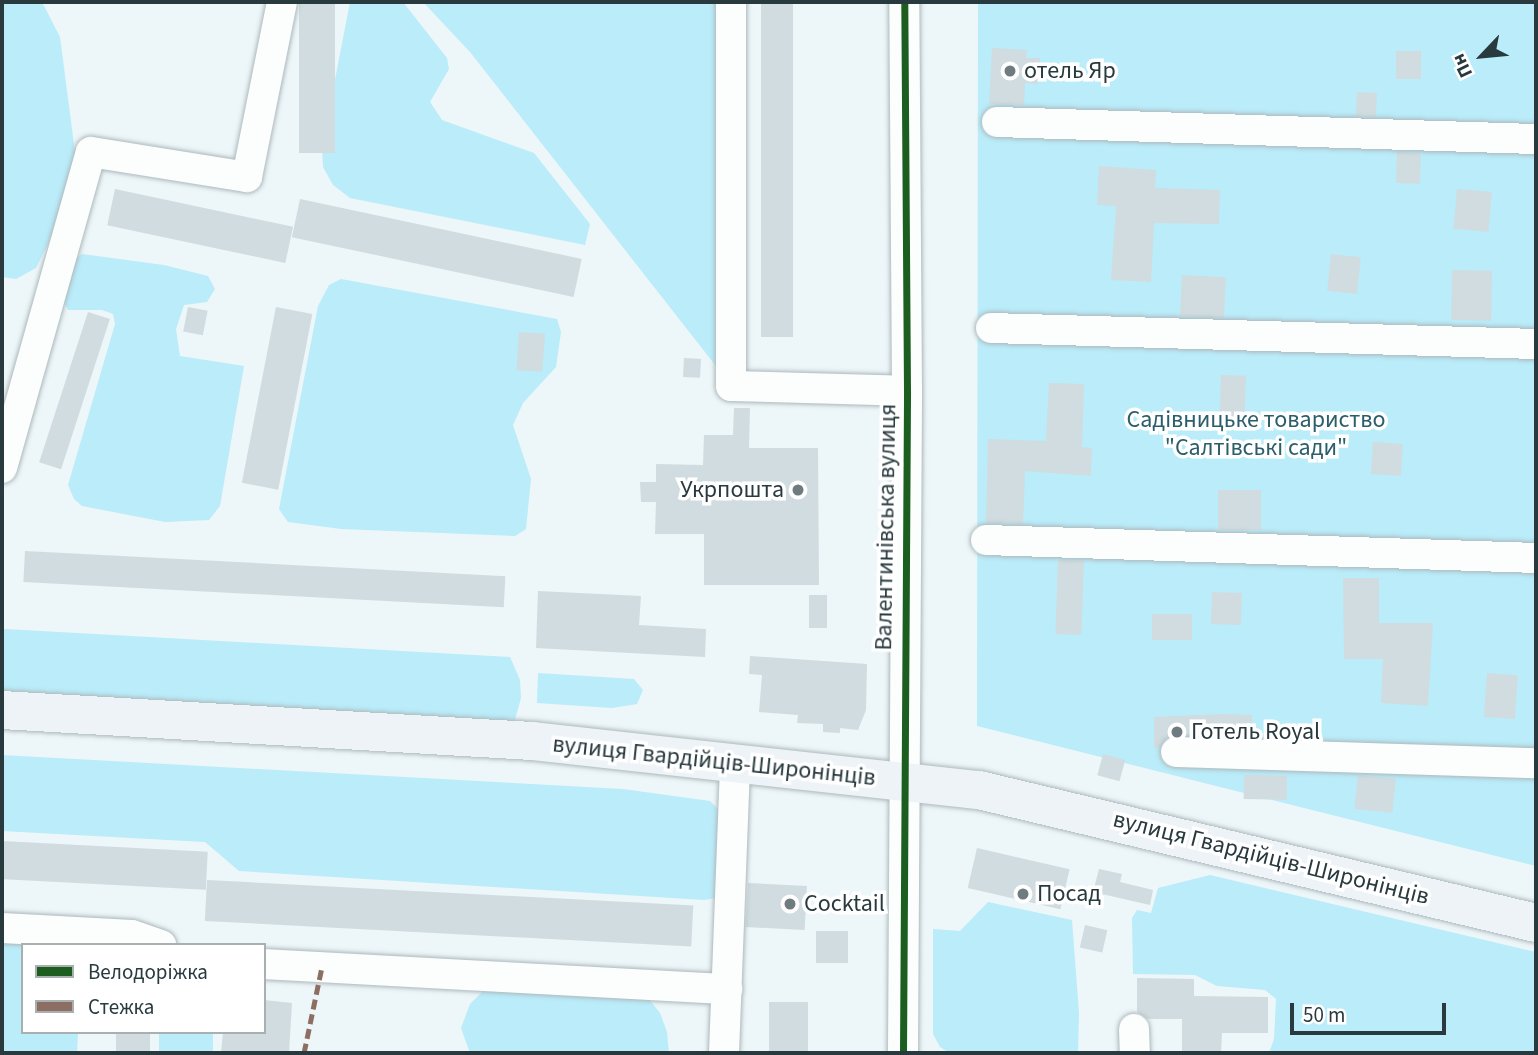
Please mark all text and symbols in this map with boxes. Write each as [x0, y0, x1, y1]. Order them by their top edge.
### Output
north arrow [1447, 21, 1517, 91]
text: Пн [1445, 49, 1480, 82]
place label: отель Яр [1024, 57, 1116, 85]
marker: отель Яр [1002, 63, 1018, 79]
street label: Валентинівська вулиця [869, 403, 903, 651]
park label: Садівницьке товариство "Салтівські сади" [1127, 406, 1385, 462]
place label: Укрпошта [680, 476, 784, 504]
marker: Укрпошта [790, 482, 806, 498]
place label: Готель Royal [1191, 718, 1320, 746]
marker: Готель Royal [1169, 724, 1185, 740]
street label: вулиця Гвардійців-Широнінців [551, 730, 877, 792]
street label: вулиця Гвардійців-Широнінців [1110, 805, 1432, 911]
place label: Посад [1037, 880, 1101, 908]
marker: Посад [1015, 886, 1031, 902]
place label: Cocktail [804, 890, 885, 918]
marker: Cocktail [782, 896, 798, 912]
legend [21, 943, 266, 1034]
text: Велодоріжка [88, 957, 208, 987]
scale bar [1293, 988, 1449, 1032]
text: Стежка [88, 992, 154, 1022]
text: 50 m [1303, 1000, 1345, 1030]

